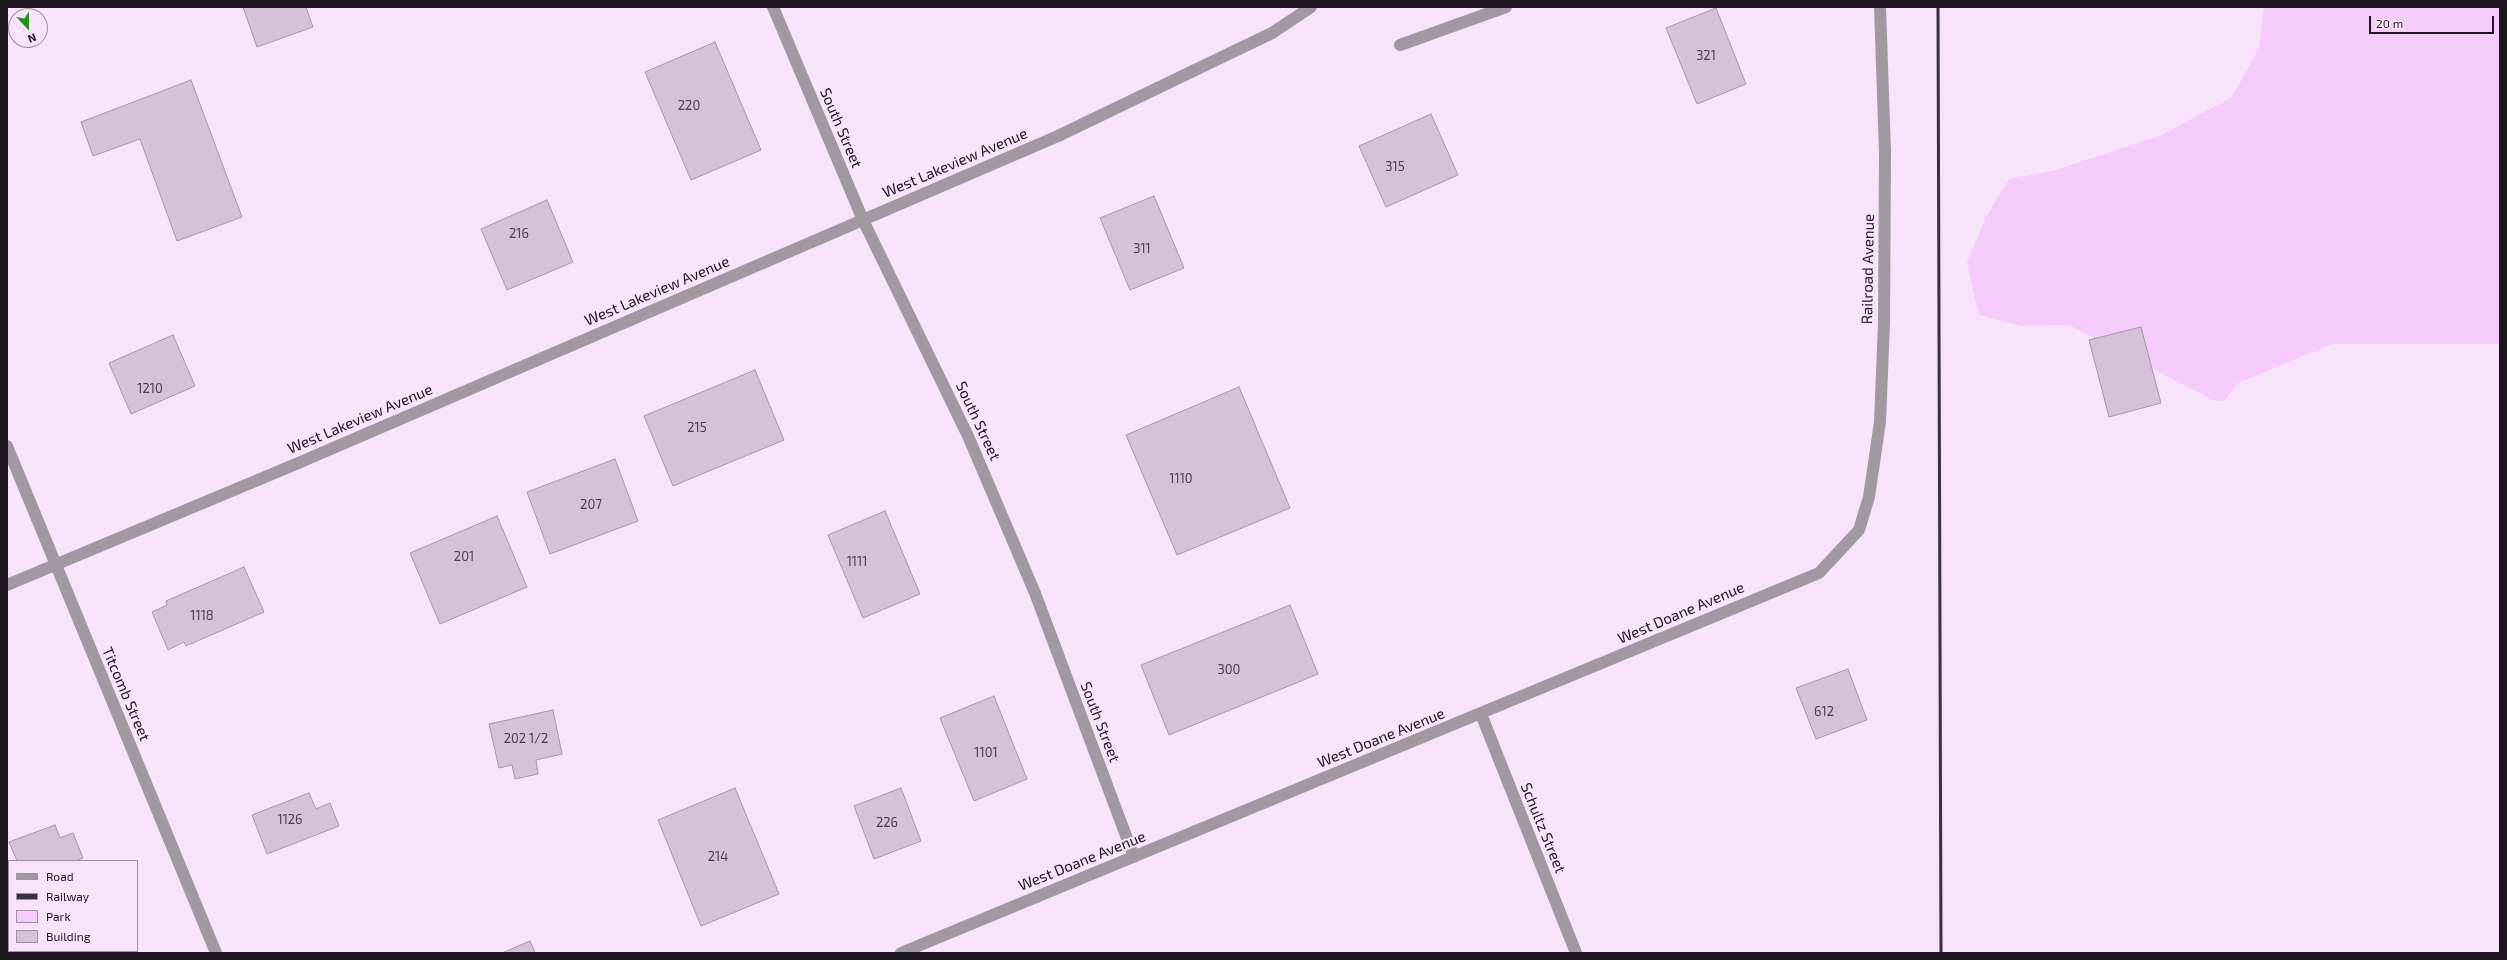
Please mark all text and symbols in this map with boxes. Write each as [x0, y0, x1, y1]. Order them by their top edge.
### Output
north arrow [8, 8, 48, 48]
scale bar [2371, 8, 2496, 34]
text: 20 m [2376, 16, 2403, 30]
text: N [26, 31, 38, 46]
house number: 321 [1696, 48, 1716, 64]
street label: South Street [816, 85, 866, 171]
house number: 220 [678, 98, 700, 114]
street label: West Lakeview Avenue [880, 124, 1030, 202]
house number: 315 [1385, 159, 1405, 175]
street label: Railroad Avenue [1858, 214, 1878, 324]
house number: 216 [509, 226, 529, 242]
house number: 311 [1133, 241, 1151, 257]
street label: West Lakeview Avenue [582, 252, 732, 330]
street label: South Street [952, 379, 1004, 463]
street label: West Lakeview Avenue [285, 380, 435, 458]
house number: 1210 [137, 381, 163, 397]
house number: 215 [687, 420, 707, 436]
house number: 1110 [1169, 471, 1193, 487]
house number: 207 [580, 497, 602, 513]
house number: 201 [454, 549, 474, 565]
house number: 1111 [847, 554, 867, 570]
street label: West Doane Avenue [1615, 578, 1747, 648]
house number: 1118 [190, 608, 214, 624]
street label: Titcomb Street [98, 644, 154, 744]
house number: 300 [1218, 662, 1240, 678]
street label: South Street [1076, 679, 1124, 765]
street label: West Doane Avenue [1315, 704, 1447, 772]
house number: 612 [1814, 704, 1834, 720]
house number: 202 1/2 [504, 731, 548, 747]
house number: 1101 [974, 745, 998, 761]
street label: Schultz Street [1517, 780, 1569, 876]
house number: 1126 [277, 812, 303, 828]
house number: 226 [876, 815, 898, 831]
street label: West Doane Avenue [1016, 827, 1148, 895]
house number: 214 [708, 849, 728, 865]
legend [8, 860, 138, 952]
text: Road [46, 869, 74, 883]
text: Railway [46, 889, 89, 903]
text: Park [46, 909, 71, 923]
text: Building [46, 929, 90, 943]

